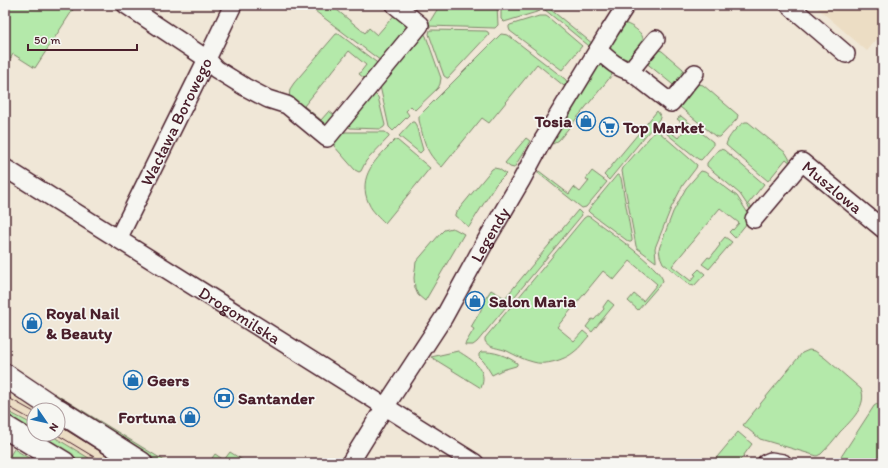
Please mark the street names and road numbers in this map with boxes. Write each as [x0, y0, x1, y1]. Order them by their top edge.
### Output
street label: Wacława Borowego [136, 54, 216, 189]
street label: Muszlowa [798, 157, 867, 218]
street label: Legendy [466, 204, 513, 265]
street label: Drogomilska [195, 282, 284, 348]

